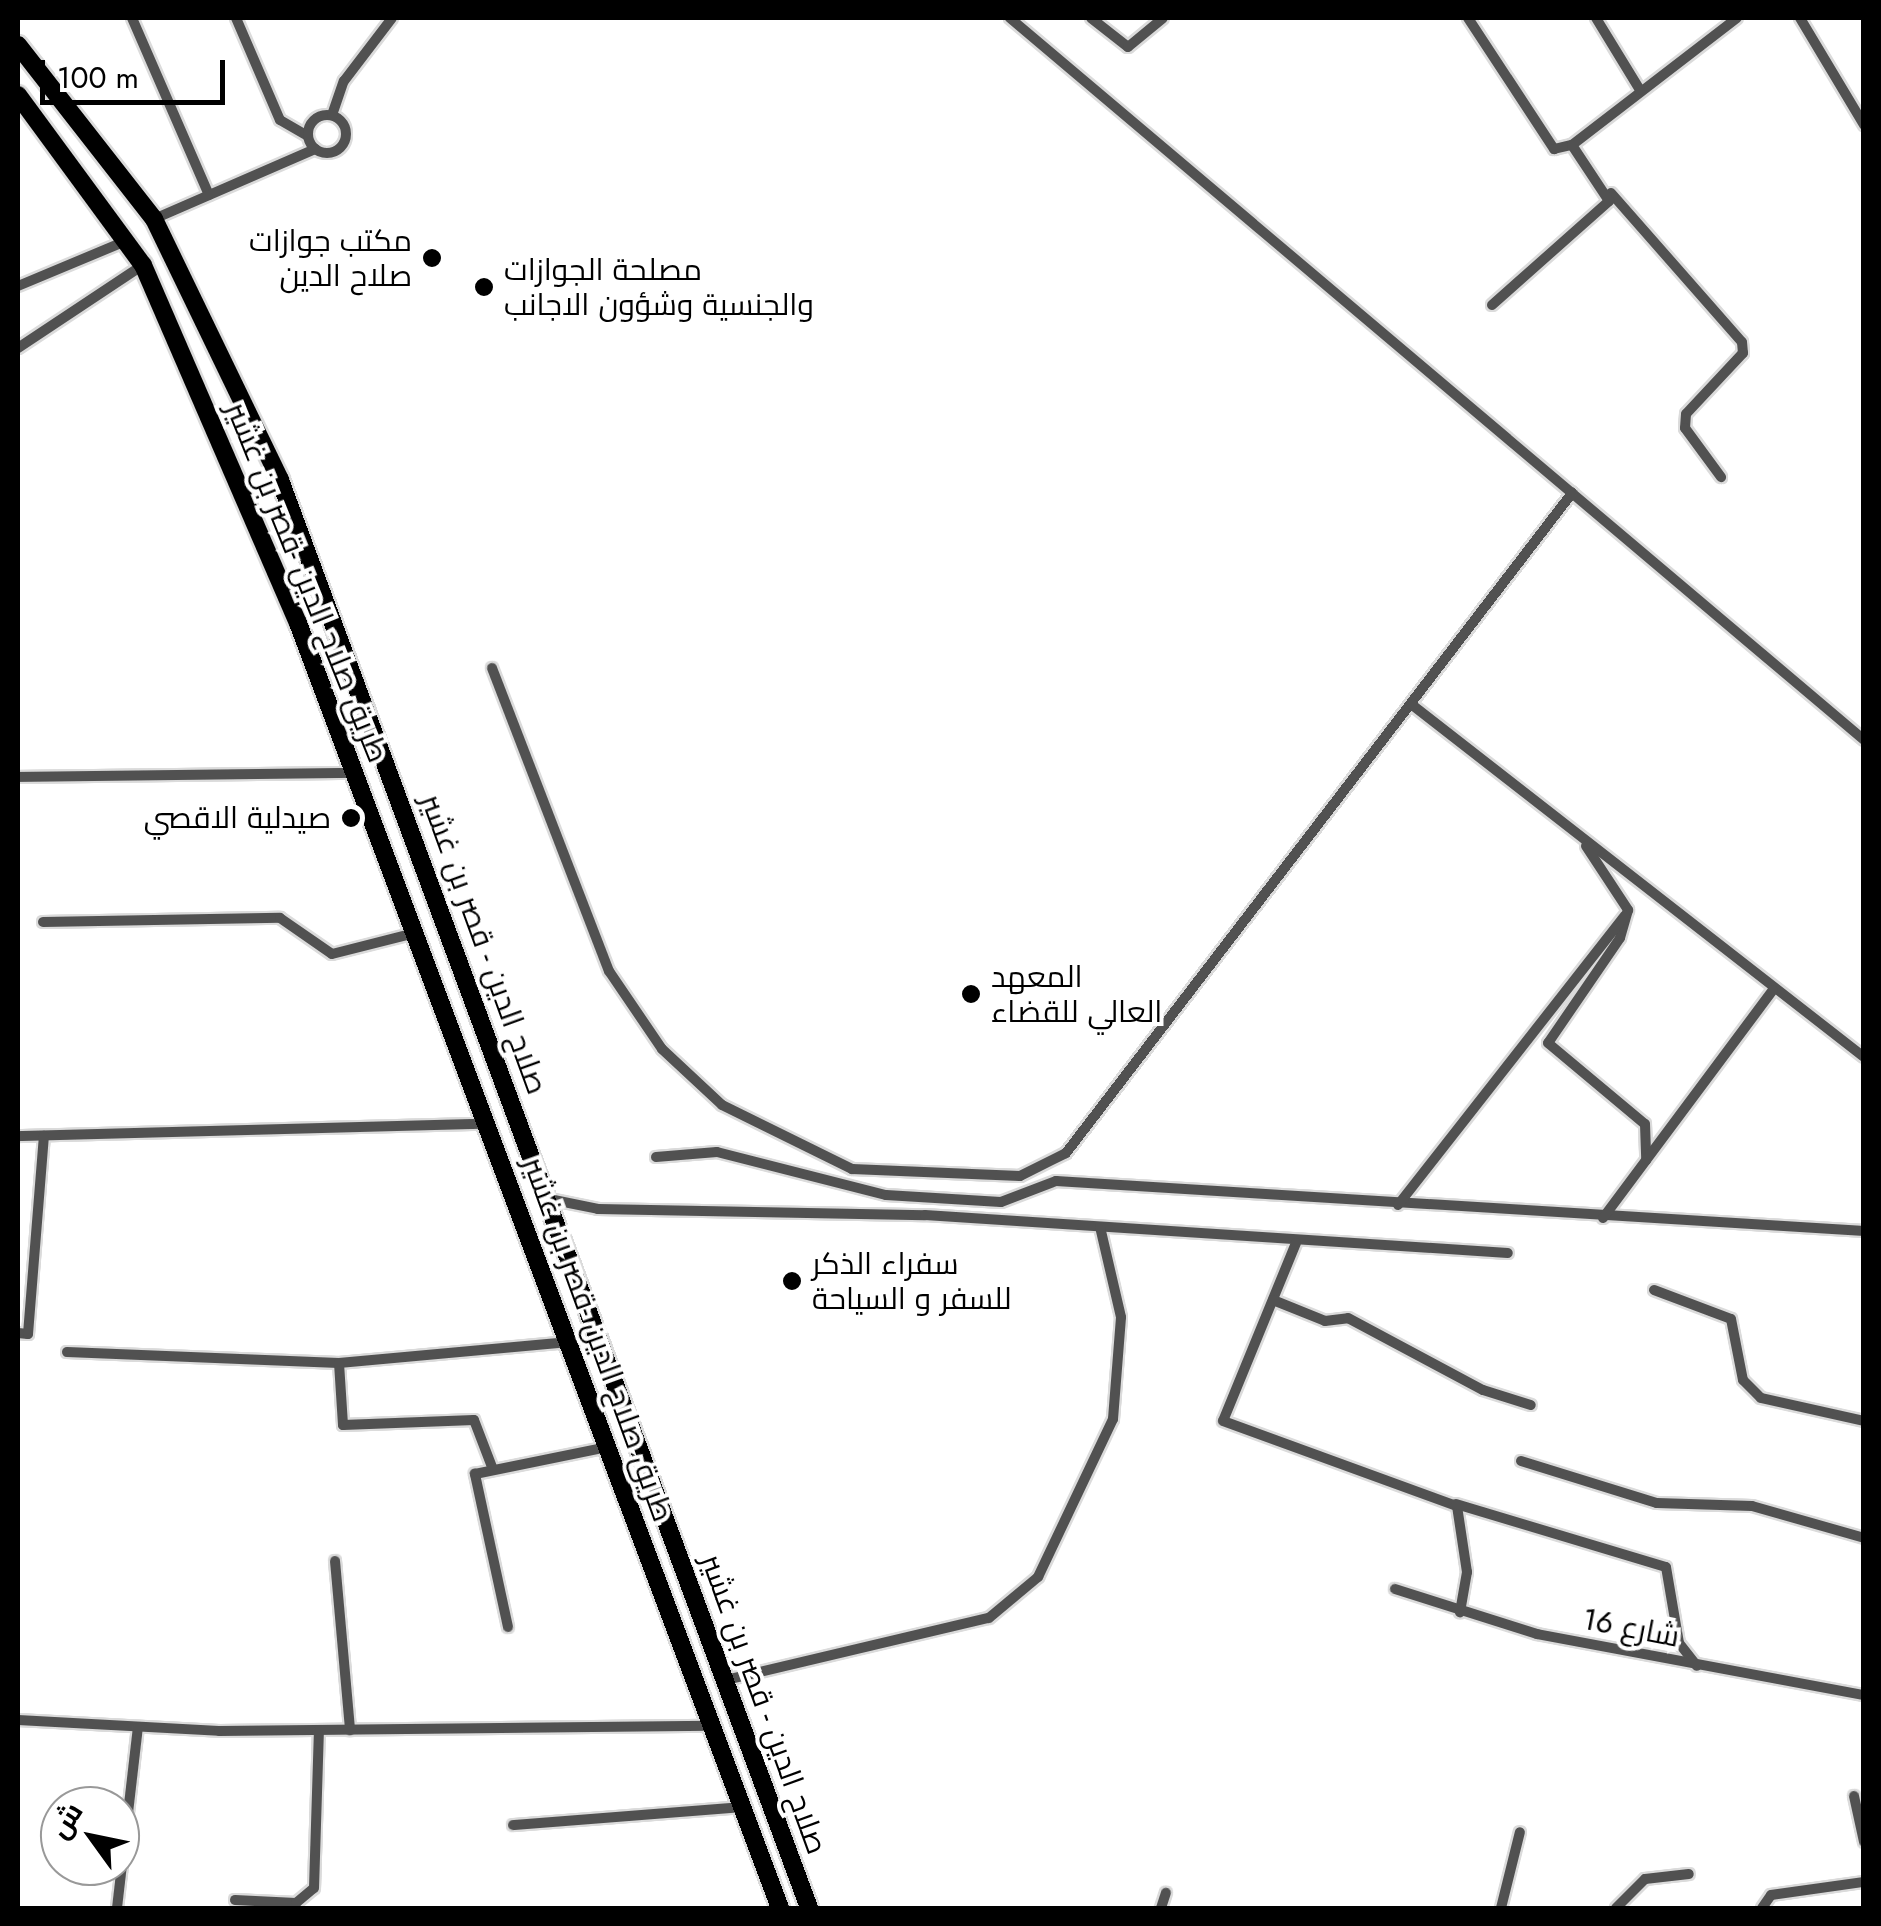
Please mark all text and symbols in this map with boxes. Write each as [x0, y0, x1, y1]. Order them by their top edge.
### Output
scale bar [45, 40, 230, 102]
text: 100 m [57, 56, 139, 99]
place label: مكتب جوازات صلاح الدين [249, 223, 412, 294]
marker: مكتب جوازات صلاح الدين [421, 247, 443, 269]
place label: مصلحة الجوازات والجنسية وشؤون الاجانب [504, 252, 814, 322]
marker: مصلحة الجوازات والجنسية وشؤون الاجانب [473, 276, 495, 298]
street label: طريق صلاح الدين -قصر بن غشير [218, 397, 396, 767]
street label: صلاح الدين - قصر بن غشير [413, 789, 555, 1099]
place label: صيدلية الاقصي [144, 800, 331, 836]
marker: صيدلية الاقصي [340, 807, 362, 829]
place label: المعهد العالي للقضاء [991, 959, 1162, 1030]
marker: المعهد العالي للقضاء [960, 983, 982, 1005]
street label: طريق صلاح الدين -قصر بن غشير [515, 1152, 681, 1526]
place label: سفراء الذكر للسفر و السياحة [812, 1246, 1012, 1316]
marker: سفراء الذكر للسفر و السياحة [781, 1270, 803, 1292]
street label: صلاح الدين - قصر بن غشير [693, 1549, 835, 1859]
street label: شارع 16 [1580, 1601, 1682, 1655]
north arrow [40, 1786, 140, 1886]
text: ش [39, 1794, 93, 1847]

